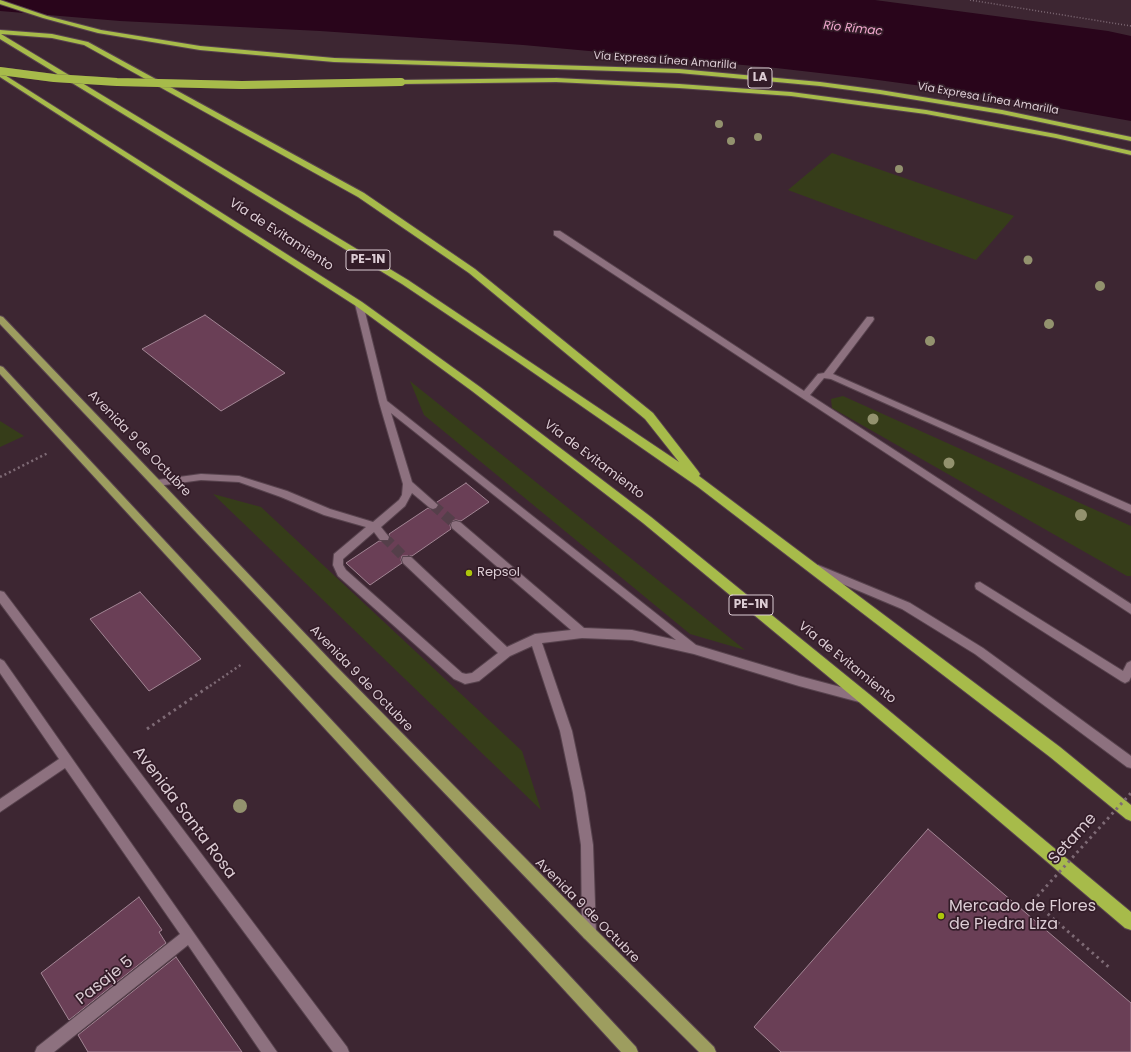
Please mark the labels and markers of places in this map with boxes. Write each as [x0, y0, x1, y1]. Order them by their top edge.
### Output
place label: Repsol [477, 565, 520, 581]
marker: Repsol [464, 568, 474, 578]
place label: Mercado de Flores de Piedra Liza [949, 897, 1096, 935]
marker: Mercado de Flores de Piedra Liza [936, 911, 946, 921]

